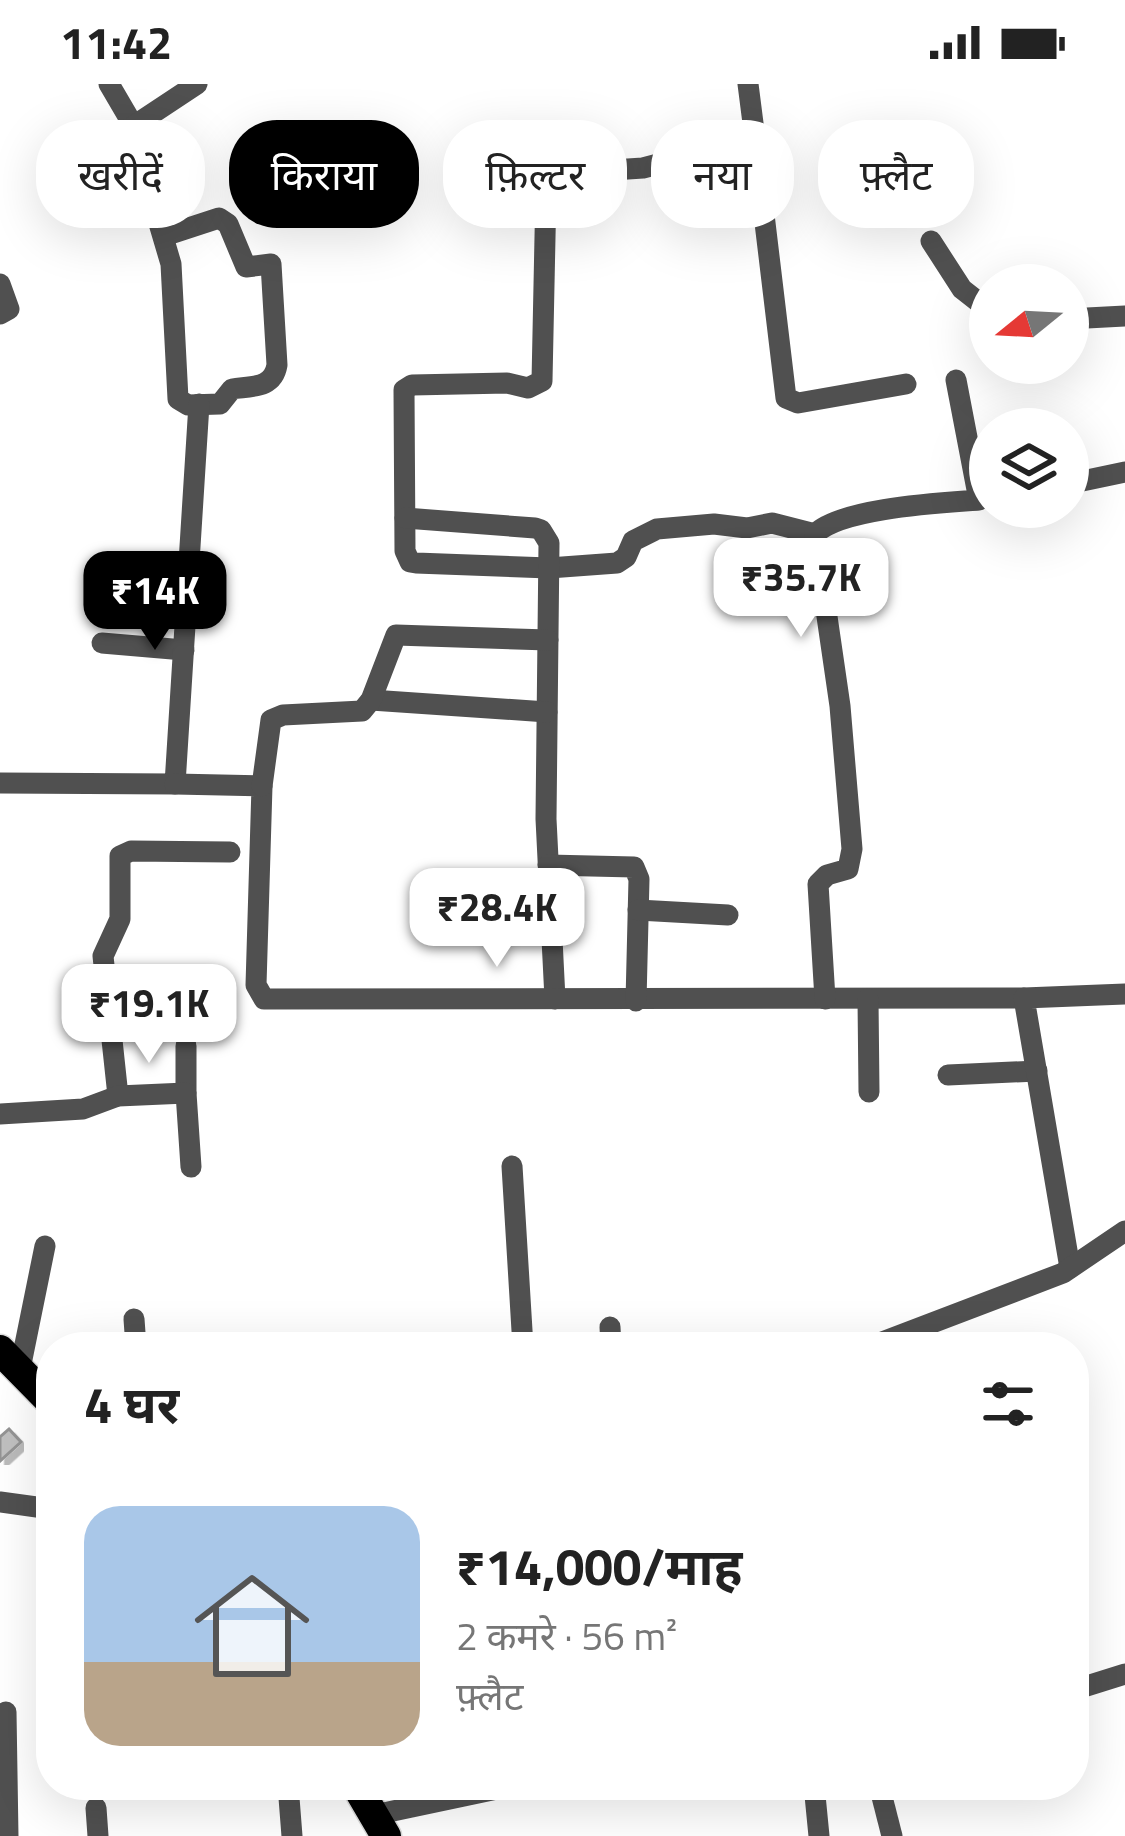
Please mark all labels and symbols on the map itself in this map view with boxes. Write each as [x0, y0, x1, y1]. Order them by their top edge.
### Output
north arrow [969, 264, 1089, 384]
pin: ₹35.7K [703, 538, 899, 640]
pin: ₹14K [84, 551, 226, 653]
pin: ₹28.4K [399, 868, 595, 970]
pin: ₹19.1K [51, 964, 247, 1066]

